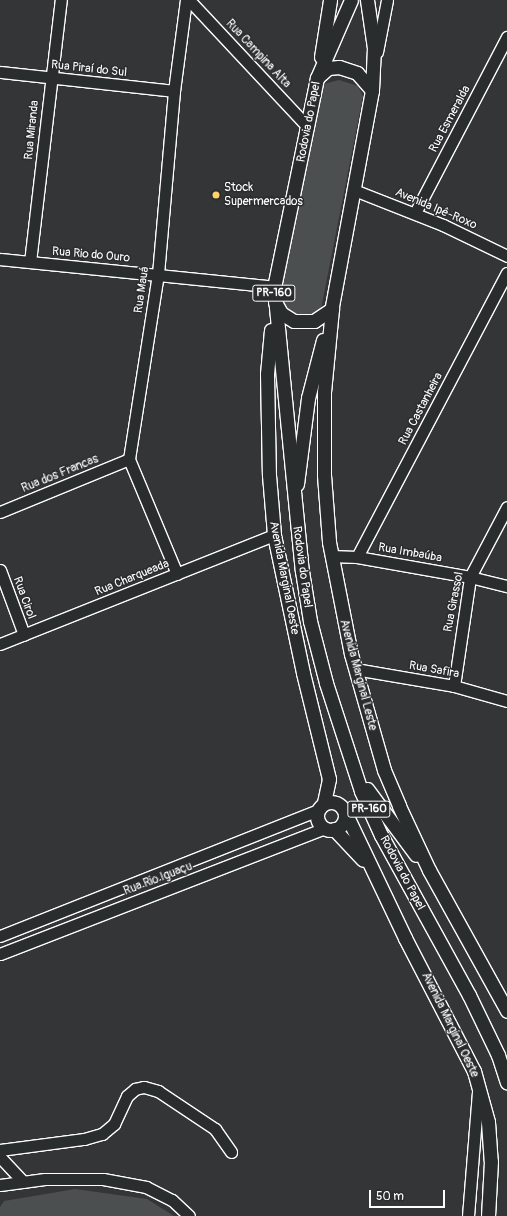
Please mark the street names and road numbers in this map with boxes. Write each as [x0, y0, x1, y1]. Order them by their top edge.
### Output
street label: Rua Campina Alta [223, 17, 293, 91]
street label: Rua Piraí do Sul [50, 58, 128, 80]
street label: Rodovia do Papel [294, 80, 324, 164]
street label: Rua Esmeralda [426, 83, 474, 155]
street label: Rua Miranda [22, 100, 42, 160]
street label: Avenida Ipê-Roxo [393, 185, 479, 233]
street label: Rua Rio do Ouro [51, 244, 131, 266]
street label: Rua Mauá [132, 266, 152, 314]
road number: PR-160 [252, 284, 296, 302]
street label: Rua Castanheira [396, 370, 446, 448]
street label: Rua dos Francas [19, 452, 101, 496]
street label: Avenida Marginal Oeste [266, 520, 302, 636]
street label: Rodovia do Papel [289, 525, 315, 609]
street label: Rua Imbaúba [377, 540, 443, 566]
street label: Rua Charqueada [93, 557, 171, 599]
street label: Rua Girassol [441, 571, 467, 633]
street label: Rua Cirol [10, 575, 38, 621]
street label: Avenida Marginal Leste [336, 618, 380, 732]
street label: Rua Safira [408, 659, 460, 681]
road number: PR-160 [347, 800, 391, 818]
street label: Rodovia do Papel [376, 833, 428, 913]
street label: Rua Rio Iguaçu [122, 859, 194, 899]
street label: Avenida Marginal Oeste [418, 970, 482, 1080]

